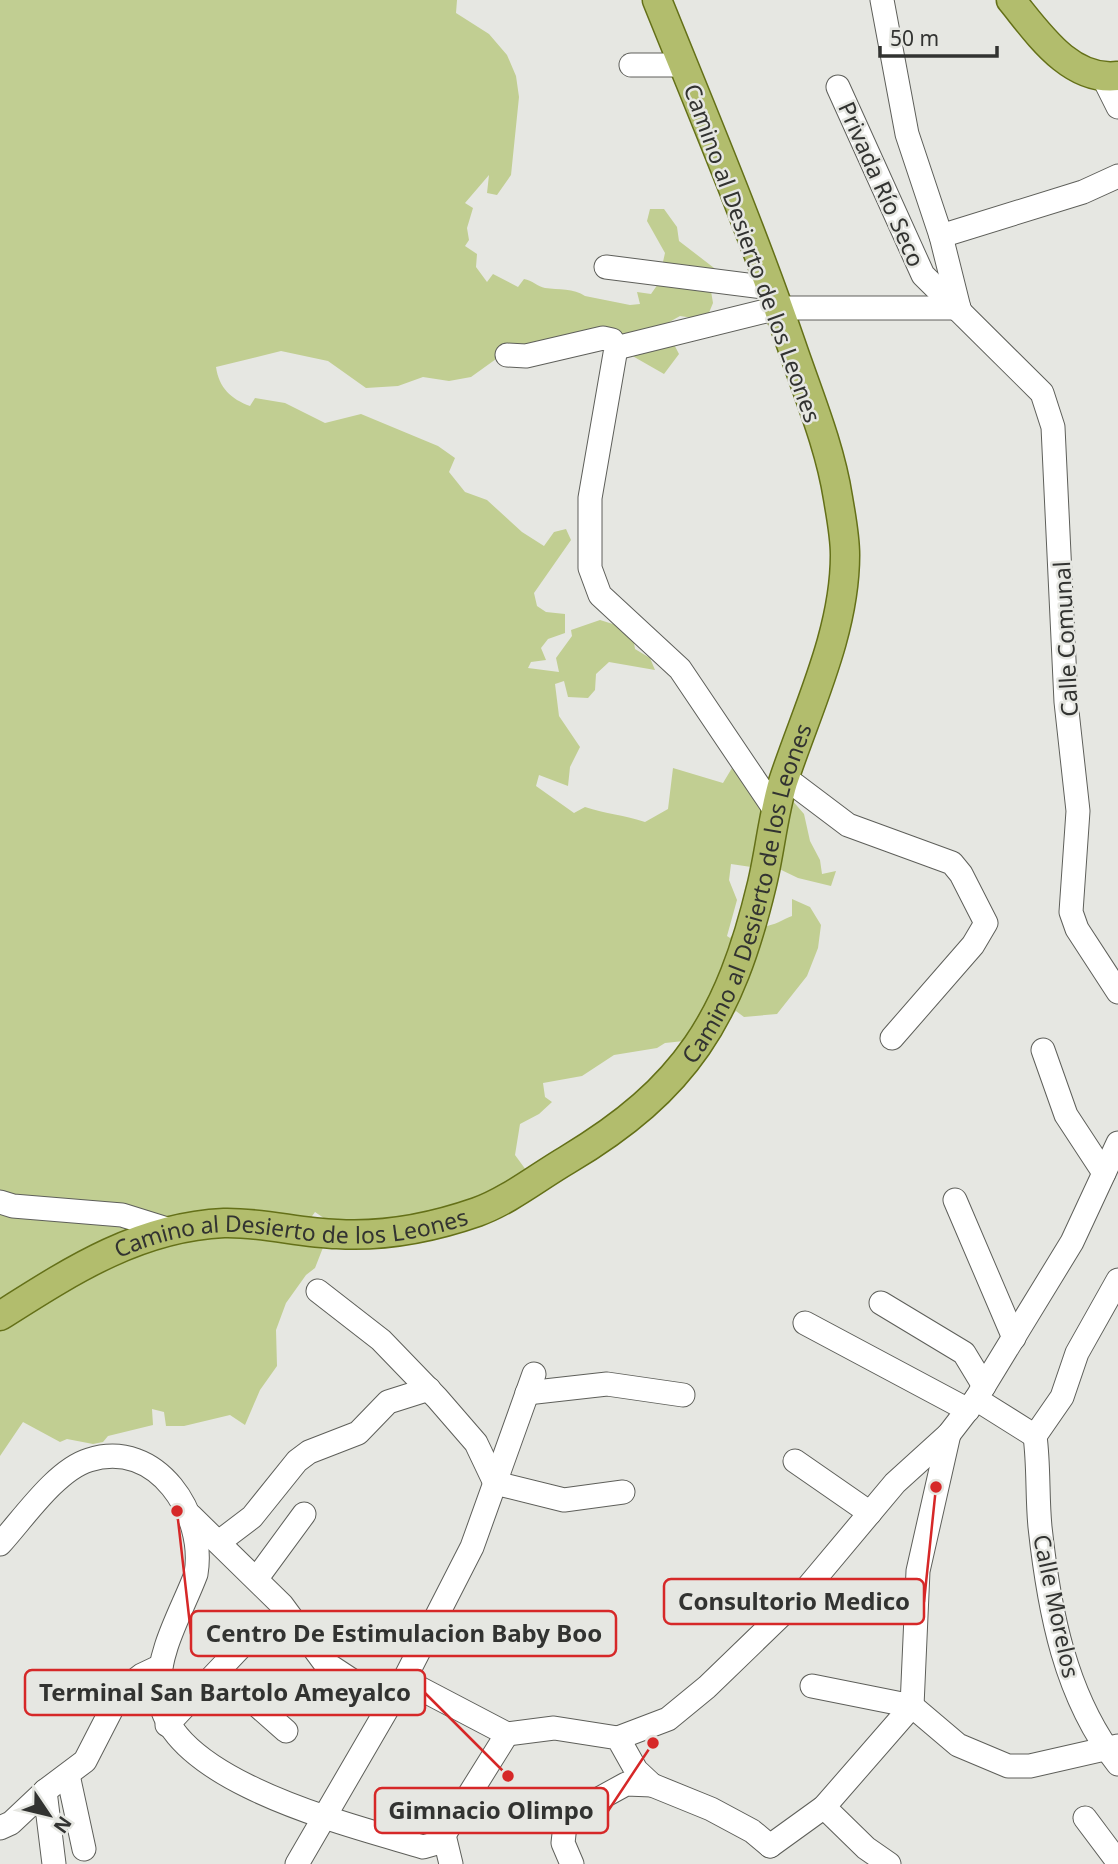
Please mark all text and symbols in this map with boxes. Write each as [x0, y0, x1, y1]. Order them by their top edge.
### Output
scale bar [880, 14, 997, 58]
text: 50 m [890, 24, 939, 52]
street label: Camino al Desierto de los Leones [677, 79, 829, 427]
street label: Privada Río Seco [831, 96, 933, 272]
street label: Calle Comunal [1045, 561, 1085, 717]
street label: Camino al Desierto de los Leones [674, 719, 819, 1070]
street label: Camino al Desierto de los Leones [109, 1200, 472, 1265]
street label: Calle Morelos [1026, 1531, 1088, 1681]
callout: Consultorio Medico [664, 1579, 924, 1624]
text: Consultorio Medico [678, 1584, 910, 1617]
callout: Centro De Estimulacion Baby Boo [191, 1611, 616, 1656]
text: Centro De Estimulacion Baby Boo [206, 1616, 602, 1649]
callout: Terminal San Bartolo Ameyalco [25, 1670, 425, 1715]
text: Terminal San Bartolo Ameyalco [39, 1675, 411, 1708]
north arrow [14, 1780, 84, 1850]
callout: Gimnacio Olimpo [375, 1788, 608, 1833]
text: Gimnacio Olimpo [388, 1793, 594, 1826]
text: N [48, 1811, 78, 1839]

